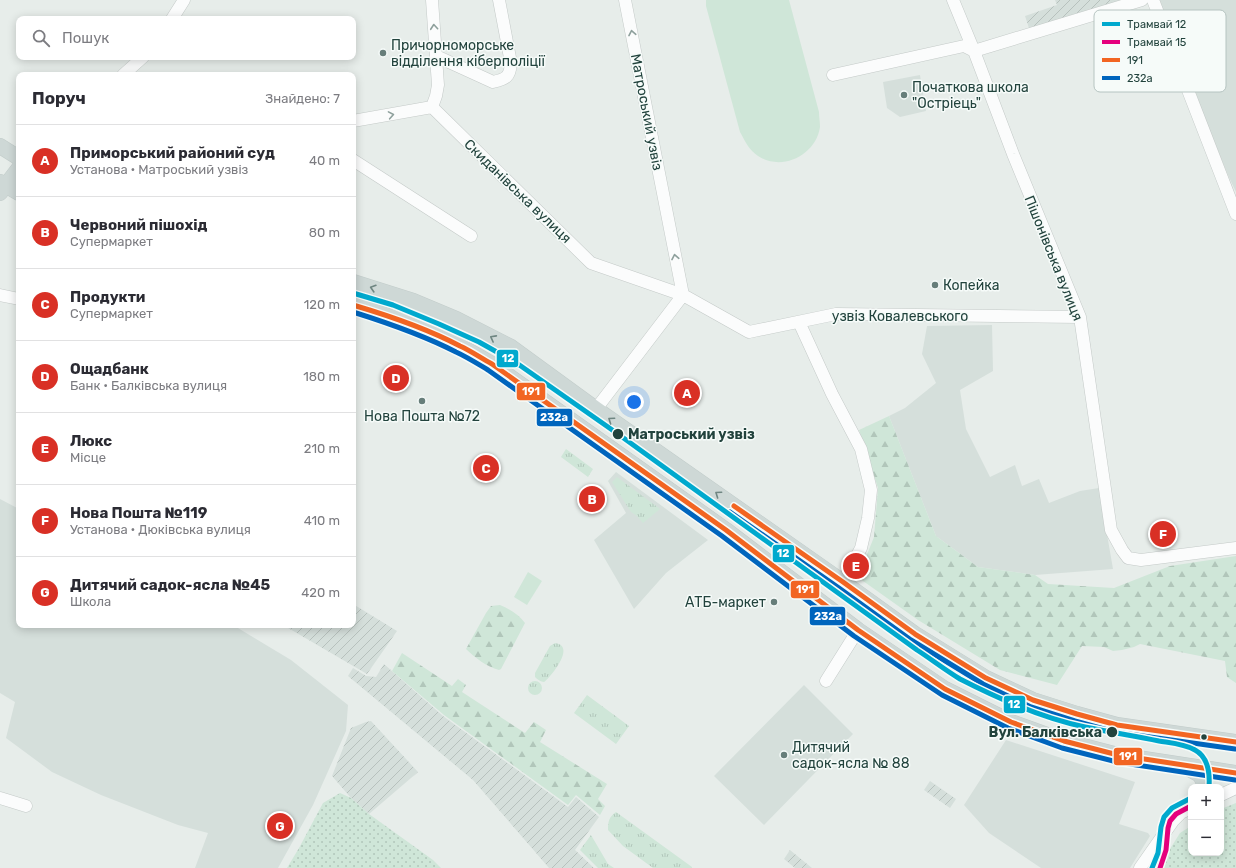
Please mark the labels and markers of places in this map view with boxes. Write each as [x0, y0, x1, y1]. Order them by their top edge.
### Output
place label: Причорноморське відділення кіберполіції [391, 37, 545, 70]
marker: Причорноморське відділення кіберполіції [378, 48, 388, 58]
place label: Початкова школа "Остріець" [912, 79, 1029, 112]
marker: Початкова школа "Остріець" [899, 90, 909, 100]
place label: Копейка [943, 277, 999, 294]
marker: Копейка [930, 280, 940, 290]
pin: D [383, 363, 409, 393]
pin: A [674, 378, 700, 408]
marker: Нова Пошта №72 [417, 396, 427, 406]
place label: Нова Пошта №72 [364, 408, 480, 425]
place label: Матроський узвіз [628, 426, 755, 443]
marker: Матроський узвіз [611, 427, 625, 441]
pin: C [473, 453, 499, 483]
pin: B [579, 484, 605, 514]
pin: F [1150, 519, 1176, 549]
pin: E [843, 551, 869, 581]
place label: АТБ-маркет [685, 594, 766, 611]
marker: АТБ-маркет [769, 597, 779, 607]
place label: Вул. Балківська [989, 724, 1102, 741]
marker: Вул. Балківська [1105, 725, 1119, 739]
unlabelled marker [1199, 732, 1209, 742]
place label: Дитячий садок-ясла № 88 [792, 739, 910, 772]
marker: Дитячий садок-ясла № 88 [779, 750, 789, 760]
pin: G [267, 811, 293, 841]

